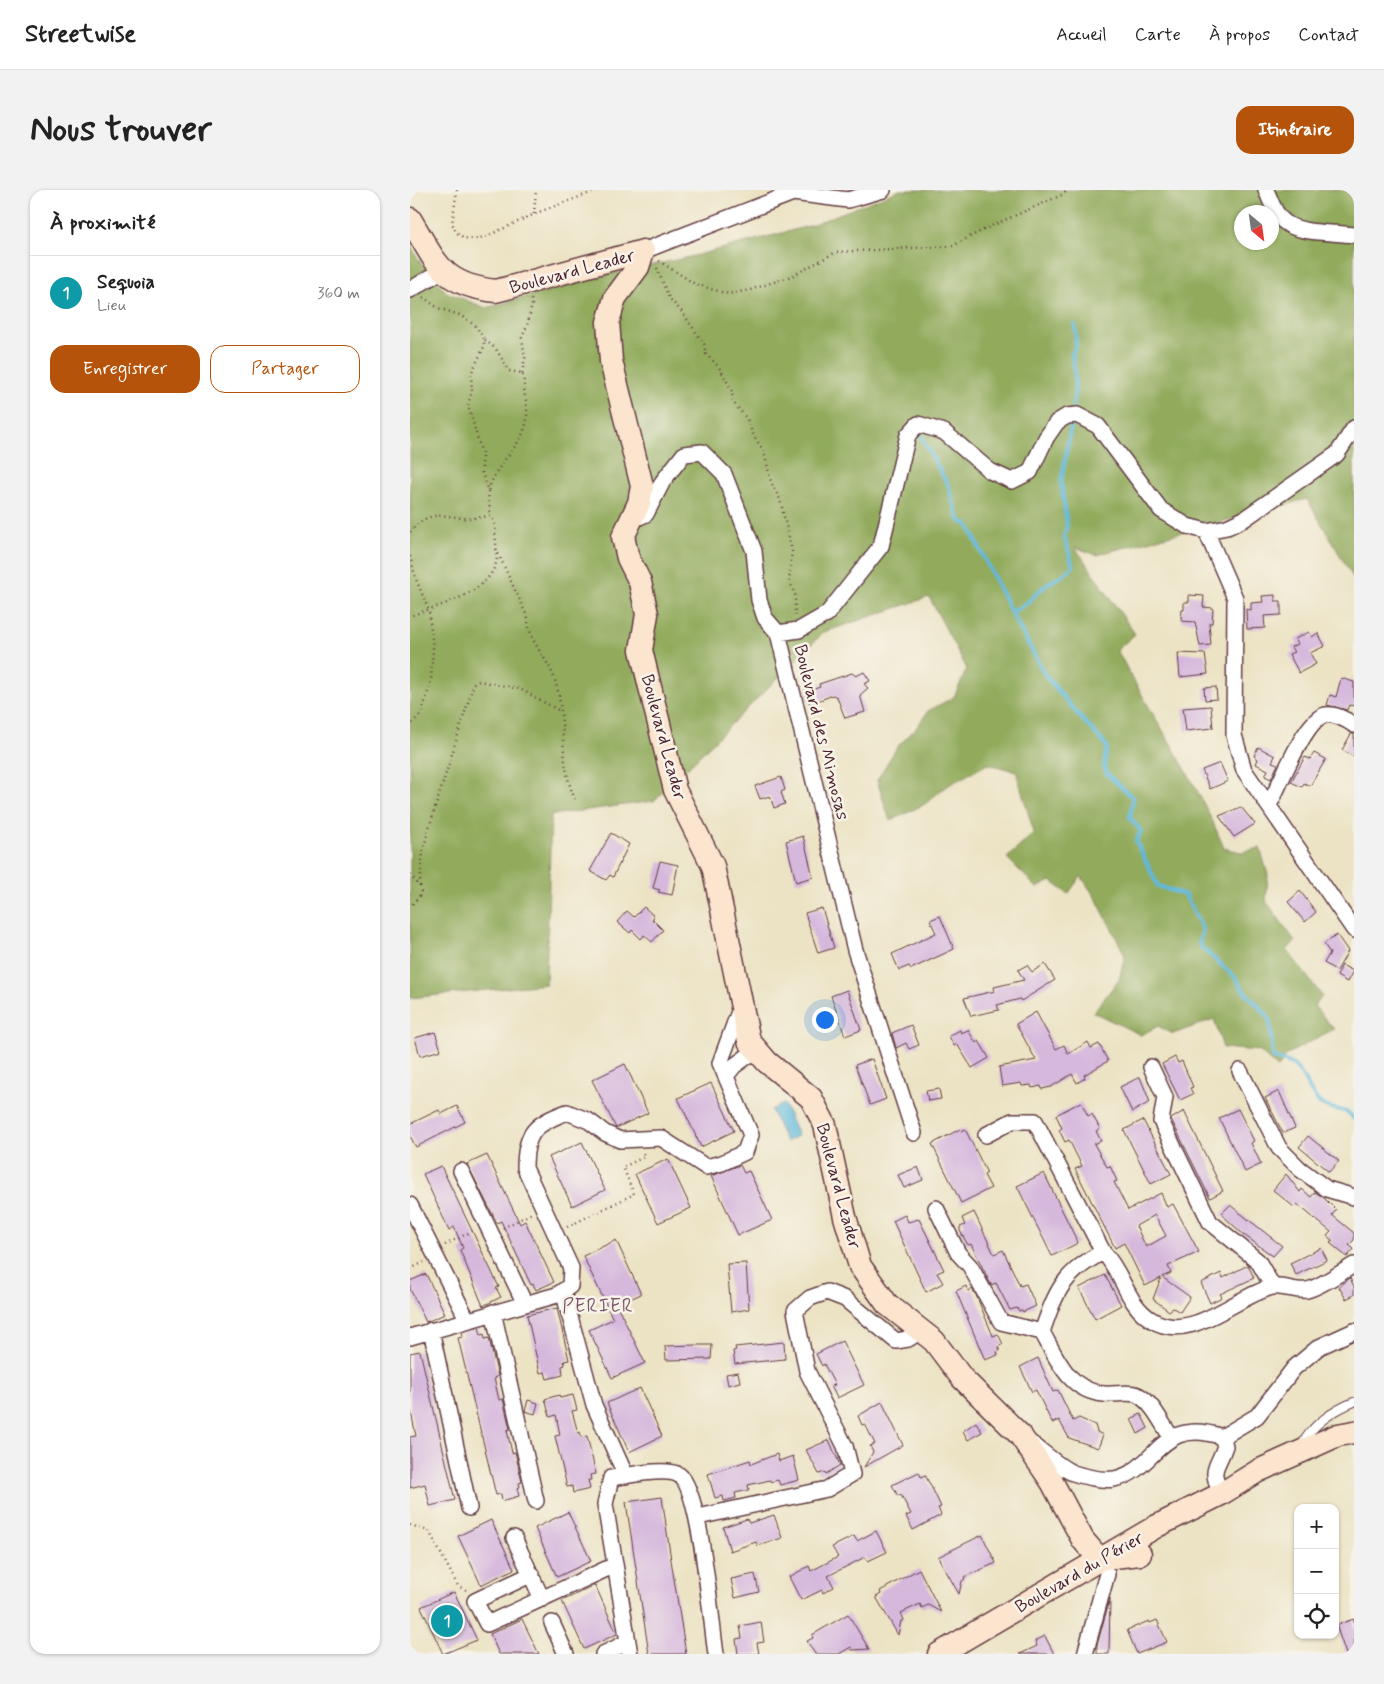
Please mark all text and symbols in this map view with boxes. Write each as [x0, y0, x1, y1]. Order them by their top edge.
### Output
text: Streetwise [25, 19, 136, 50]
text: Accueil [1056, 23, 1107, 47]
text: Carte [1135, 23, 1181, 47]
text: À propos [1209, 23, 1270, 47]
text: Contact [1298, 23, 1359, 47]
button: Itinéraire [1236, 106, 1354, 154]
text: Nous trouver [30, 107, 212, 153]
north arrow [1234, 205, 1279, 250]
text: À proximité [50, 209, 156, 237]
street label: Boulevard Leader [507, 244, 638, 300]
text: Sequoia [97, 270, 155, 295]
text: 1 [62, 283, 70, 304]
text: 360 m [317, 283, 360, 304]
text: Lieu [97, 295, 127, 316]
button: Enregistrer [50, 345, 200, 393]
button: Partager [210, 345, 360, 393]
street label: Boulevard des Mimosas [788, 642, 854, 822]
street label: Boulevard Leader [635, 672, 691, 803]
your location [812, 1007, 838, 1033]
street label: Boulevard Leader [810, 1121, 866, 1252]
district label: PERIER [562, 1294, 634, 1319]
map controls [1294, 1504, 1339, 1639]
button: + [1294, 1504, 1339, 1549]
street label: Boulevard du Périer [1011, 1526, 1148, 1619]
button: − [1294, 1549, 1339, 1594]
button: locate [1294, 1594, 1339, 1639]
pin: 1 [431, 1602, 463, 1640]

